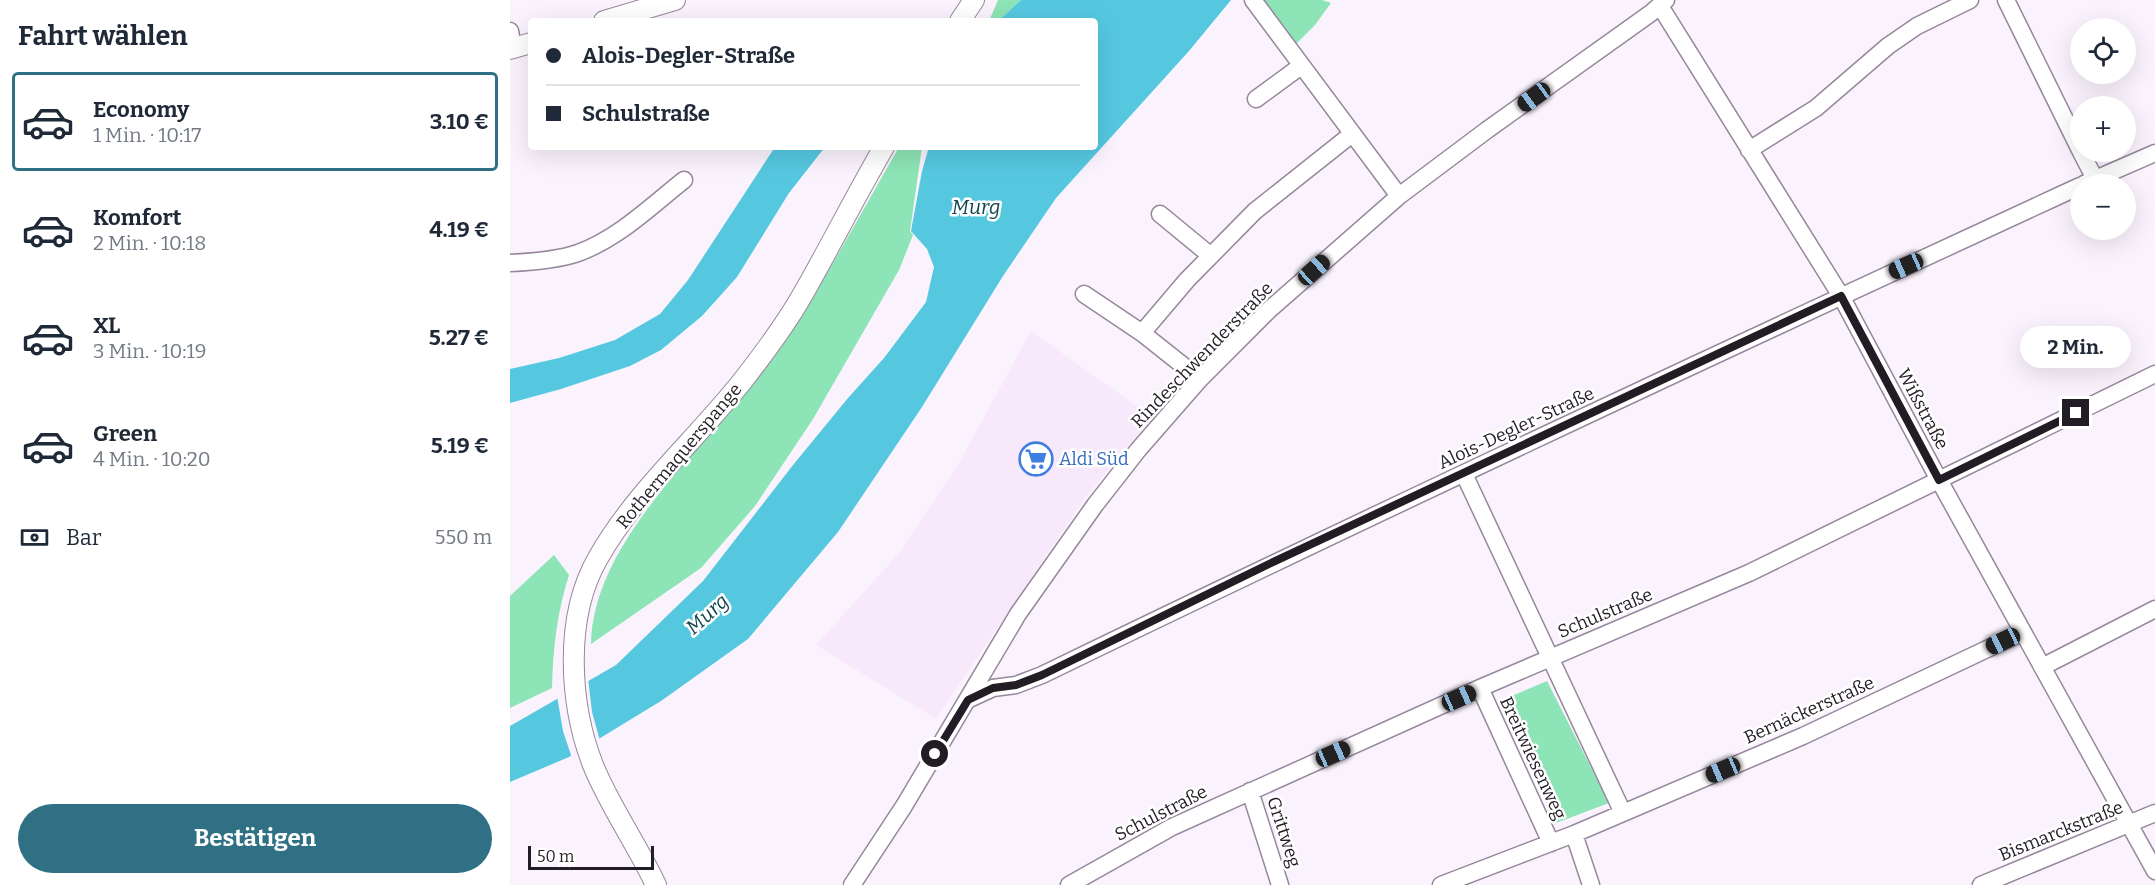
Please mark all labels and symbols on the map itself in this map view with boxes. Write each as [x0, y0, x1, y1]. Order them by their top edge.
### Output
car [1514, 79, 1554, 115]
water label: Murg [952, 195, 1000, 219]
car [1886, 250, 1926, 282]
car [1295, 251, 1333, 289]
street label: Rindeschwenderstraße [1127, 277, 1277, 433]
callout: 2 Min. [2020, 326, 2132, 368]
street label: Wißstraße [1893, 365, 1953, 453]
street label: Rothermaquerspange [612, 379, 746, 533]
street label: Alois-Degler-Straße [1434, 382, 1598, 474]
route end [2062, 399, 2089, 426]
supermarket icon: Aldi Süd [1018, 441, 1054, 477]
place label: Aldi Süd [1059, 448, 1129, 470]
street label: Schulstraße [1554, 583, 1656, 643]
water label: Murg [681, 589, 733, 639]
car [1983, 625, 2023, 657]
street label: Bernäckerstraße [1741, 671, 1877, 749]
car [1439, 682, 1479, 714]
street label: Breitwiesenweg [1495, 693, 1571, 823]
car [1313, 738, 1353, 770]
route start [921, 740, 948, 767]
car [1703, 755, 1743, 785]
street label: Schulstraße [1111, 780, 1211, 846]
street label: Grittweg [1262, 794, 1306, 870]
street label: Bismarckstraße [1996, 796, 2126, 866]
scale bar [528, 843, 654, 870]

